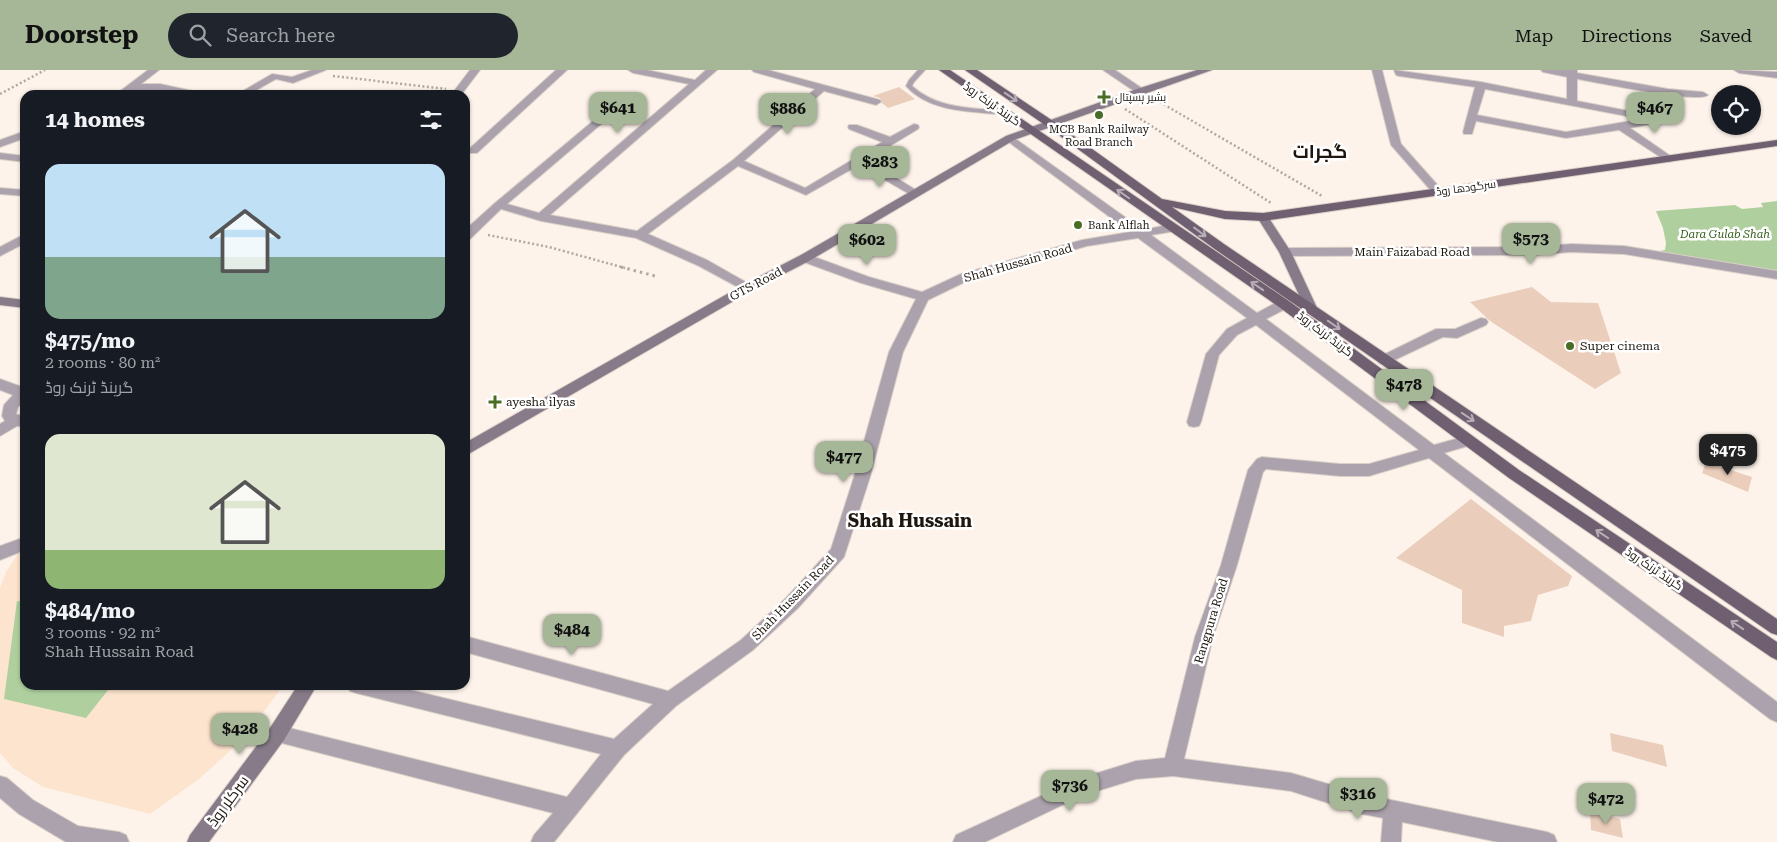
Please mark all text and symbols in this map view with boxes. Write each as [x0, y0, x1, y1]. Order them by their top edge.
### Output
search box [168, 13, 518, 58]
text: Doorstep [25, 21, 138, 49]
icon: search [186, 21, 214, 49]
text: Search here [226, 24, 335, 47]
text: Map [1515, 25, 1553, 46]
text: Directions [1581, 25, 1672, 46]
text: Saved [1700, 25, 1752, 46]
street label: گرینڈ ٹرنک روڈ [961, 79, 1023, 129]
map controls [1711, 85, 1761, 135]
button: locate [1711, 85, 1761, 135]
marker: بشیر ہسپتال [1097, 90, 1111, 104]
place label: بشیر ہسپتال [1115, 91, 1166, 105]
pin: $641 [588, 92, 648, 134]
pin: $886 [758, 92, 818, 135]
one-way arrow [1004, 92, 1018, 102]
pin: $467 [1625, 92, 1685, 134]
text: $641 [600, 98, 636, 117]
text: $467 [1637, 98, 1673, 117]
text: $886 [770, 99, 806, 118]
icon: filters [417, 106, 445, 134]
text: 14 homes [45, 108, 145, 132]
marker: MCB Bank Railway Road Branch [1093, 109, 1105, 121]
place label: MCB Bank Railway Road Branch [1049, 123, 1149, 149]
district label: گجرات [1293, 140, 1347, 163]
pin: $283 [850, 146, 910, 188]
text: $283 [862, 152, 898, 171]
street label: سرگودھا روڈ [1435, 177, 1497, 199]
one-way arrow [1116, 189, 1130, 199]
icon: home [200, 196, 290, 286]
marker: Bank Alflah [1072, 219, 1084, 231]
place label: Bank Alflah [1088, 219, 1150, 232]
pin: $573 [1501, 222, 1561, 265]
pin: $602 [837, 224, 897, 266]
one-way arrow [1193, 227, 1207, 237]
park label: Dara Gulab Shah [1679, 228, 1770, 241]
text: $573 [1513, 229, 1549, 248]
text: $602 [849, 230, 885, 249]
street label: Shah Hussain Road [962, 241, 1074, 285]
street label: Main Faizabad Road [1354, 245, 1470, 259]
street label: GTS Road [727, 264, 785, 304]
one-way arrow [1250, 281, 1264, 291]
street label: گرینڈ ٹرنک روڈ [1294, 308, 1356, 360]
one-way arrow [1326, 320, 1340, 330]
text: $475/mo [45, 329, 135, 353]
place label: Super cinema [1580, 339, 1660, 353]
marker: Super cinema [1564, 340, 1576, 352]
text: 2 rooms · 80 m² [45, 353, 160, 372]
pin: $478 [1374, 368, 1434, 411]
text: $478 [1386, 375, 1422, 394]
text: گرینڈ ٹرنک روڈ [45, 378, 133, 397]
marker: ayesha ilyas [488, 395, 502, 409]
place label: ayesha ilyas [506, 395, 576, 409]
one-way arrow [1460, 412, 1474, 422]
pin: $475 [1698, 434, 1758, 476]
pin: $477 [814, 440, 874, 483]
text: $475 [1710, 440, 1746, 459]
text: $477 [826, 447, 862, 466]
icon: home [200, 467, 290, 557]
district label: Shah Hussain [848, 510, 972, 531]
one-way arrow [1595, 529, 1609, 539]
street label: گرینڈ ٹرنک روڈ [1623, 545, 1685, 593]
street label: Shah Hussain Road [749, 553, 837, 643]
street label: Rangpura Road [1191, 576, 1231, 665]
text: $484/mo [45, 599, 135, 623]
pin: $484 [542, 614, 602, 656]
text: $484 [554, 620, 590, 639]
one-way arrow [1730, 620, 1744, 630]
text: 3 rooms · 92 m² [45, 623, 160, 642]
text: Shah Hussain Road [45, 642, 194, 661]
pin: $428 [210, 712, 270, 755]
text: $428 [222, 719, 258, 738]
pin: $736 [1040, 770, 1100, 812]
street label: سرکلر روڈ [204, 772, 252, 830]
text: $736 [1052, 776, 1088, 795]
pin: $316 [1328, 778, 1388, 820]
pin: $472 [1576, 782, 1636, 825]
text: $316 [1340, 784, 1376, 803]
text: $472 [1588, 789, 1624, 808]

